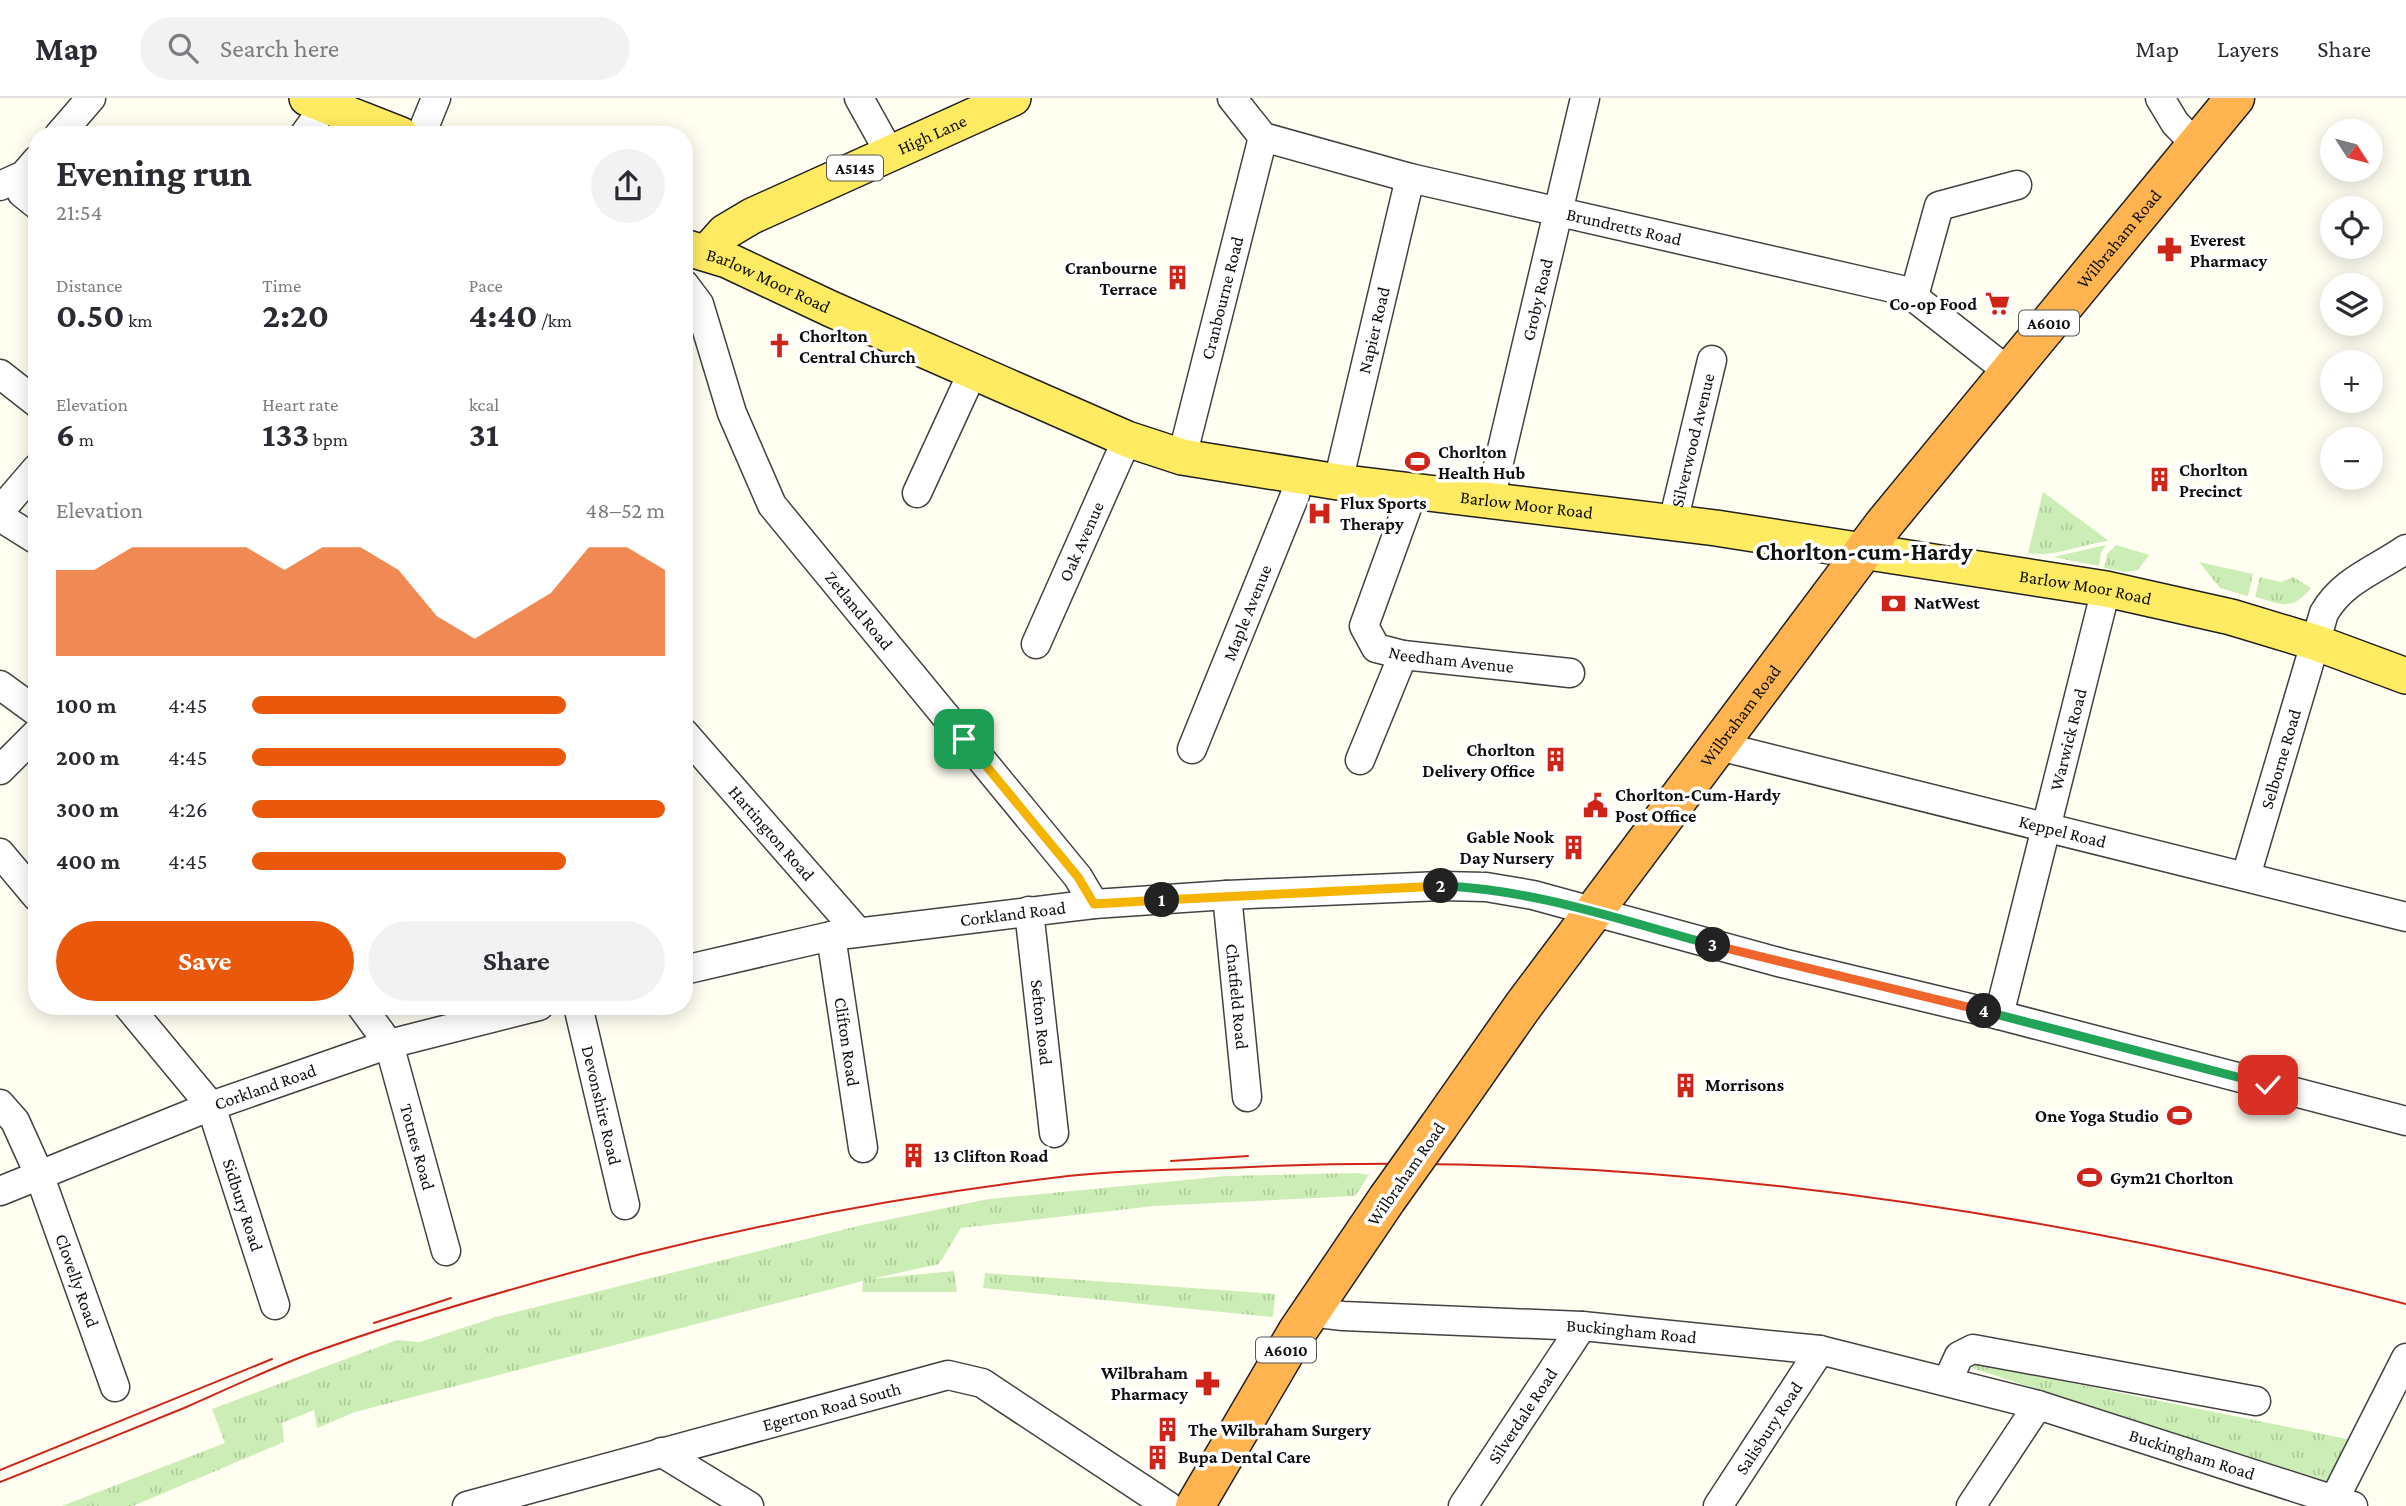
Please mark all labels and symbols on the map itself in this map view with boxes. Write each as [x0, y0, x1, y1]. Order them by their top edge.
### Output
street label: High Lane [895, 110, 970, 159]
north arrow [2320, 119, 2384, 182]
road number: A5145 [827, 156, 883, 180]
street label: Wilbraham Road [2072, 185, 2166, 292]
street label: Brundretts Road [1565, 204, 1684, 250]
place label: Everest Pharmacy [2190, 230, 2267, 271]
street label: Cranbourne Road [1197, 234, 1248, 362]
pharmacy icon: Everest Pharmacy [2156, 236, 2184, 264]
street label: Barlow Moor Road [704, 244, 834, 317]
street label: Groby Road [1518, 256, 1557, 343]
place label: Cranbourne Terrace [1065, 258, 1157, 299]
building icon: Cranbourne Terrace [1163, 264, 1191, 292]
street label: Napier Road [1354, 284, 1394, 376]
supermarket icon: Co-op Food [1983, 290, 2011, 318]
place label: Co-op Food [1889, 294, 1977, 314]
road number: A6010 [2019, 311, 2079, 336]
place label: Chorlton Central Church [799, 326, 917, 367]
church icon: Chorlton Central Church [765, 332, 793, 360]
street label: Silverwood Avenue [1667, 371, 1718, 509]
place label: Chorlton Health Hub [1438, 442, 1526, 483]
sports icon: Chorlton Health Hub [1404, 448, 1432, 476]
place label: Chorlton Precinct [2179, 460, 2249, 501]
building icon: Chorlton Precinct [2145, 466, 2173, 494]
street label: Barlow Moor Road [1459, 487, 1595, 523]
place label: Flux Sports Therapy [1340, 493, 1427, 534]
street label: Oak Avenue [1055, 498, 1108, 585]
hospital icon: Flux Sports Therapy [1306, 499, 1334, 527]
district label: Chorlton-cum-Hardy [1755, 538, 1973, 565]
street label: Maple Avenue [1219, 562, 1276, 664]
street label: Barlow Moor Road [2018, 566, 2154, 609]
street label: Zetland Road [821, 567, 897, 654]
bank icon: NatWest [1880, 589, 1908, 617]
place label: NatWest [1914, 593, 1980, 613]
street label: Needham Avenue [1386, 642, 1515, 677]
street label: Wilbraham Road [1696, 661, 1785, 771]
street label: Warwick Road [2046, 686, 2091, 793]
street label: Selborne Road [2256, 706, 2305, 811]
pin [934, 709, 994, 769]
place label: Chorlton Delivery Office [1422, 740, 1536, 781]
building icon: Chorlton Delivery Office [1541, 746, 1569, 774]
street label: Hartington Road [725, 781, 819, 885]
place label: Chorlton-Cum-Hardy Post Office [1615, 785, 1781, 826]
public building icon: Chorlton-Cum-Hardy Post Office [1581, 791, 1609, 819]
street label: Keppel Road [2017, 811, 2109, 852]
place label: Gable Nook Day Nursery [1460, 827, 1554, 868]
building icon: Gable Nook Day Nursery [1560, 833, 1588, 861]
pin: 2 [1424, 868, 1458, 904]
pin: 1 [1144, 882, 1180, 918]
street label: Corkland Road [959, 897, 1067, 930]
pin: 3 [1696, 928, 1730, 962]
street label: Chatfield Road [1222, 943, 1252, 1051]
street label: Sefton Road [1027, 978, 1056, 1067]
pin: 4 [1966, 993, 2002, 1028]
street label: Clifton Road [830, 996, 864, 1088]
street label: Devonshire Road [578, 1044, 625, 1167]
pin [2238, 1055, 2298, 1115]
street label: Corkland Road [212, 1060, 319, 1114]
building icon: Morrisons [1671, 1071, 1699, 1099]
place label: Morrisons [1705, 1075, 1784, 1095]
street label: Totnes Road [396, 1102, 439, 1193]
sports icon: One Yoga Studio [2165, 1102, 2193, 1130]
place label: One Yoga Studio [2035, 1106, 2159, 1126]
street label: Wilbraham Road [1363, 1118, 1449, 1230]
building icon: 13 Clifton Road [900, 1142, 928, 1170]
place label: 13 Clifton Road [934, 1146, 1048, 1166]
street label: Sidbury Road [219, 1156, 267, 1254]
sports icon: Gym21 Chorlton [2076, 1164, 2104, 1192]
place label: Gym21 Chorlton [2110, 1168, 2234, 1188]
street label: Clovelly Road [51, 1231, 103, 1331]
street label: Buckingham Road [1566, 1315, 1698, 1348]
road number: A6010 [1256, 1338, 1316, 1362]
place label: Wilbraham Pharmacy [1100, 1363, 1189, 1404]
street label: Silverdale Road [1484, 1364, 1562, 1467]
pharmacy icon: Wilbraham Pharmacy [1194, 1369, 1222, 1397]
street label: Egerton Road South [760, 1378, 904, 1435]
street label: Salisbury Road [1731, 1378, 1807, 1478]
building icon: The Wilbraham Surgery [1154, 1416, 1182, 1444]
place label: The Wilbraham Surgery [1188, 1420, 1371, 1440]
street label: Buckingham Road [2127, 1425, 2258, 1484]
building icon: Bupa Dental Care [1144, 1443, 1172, 1471]
place label: Bupa Dental Care [1178, 1447, 1311, 1467]

